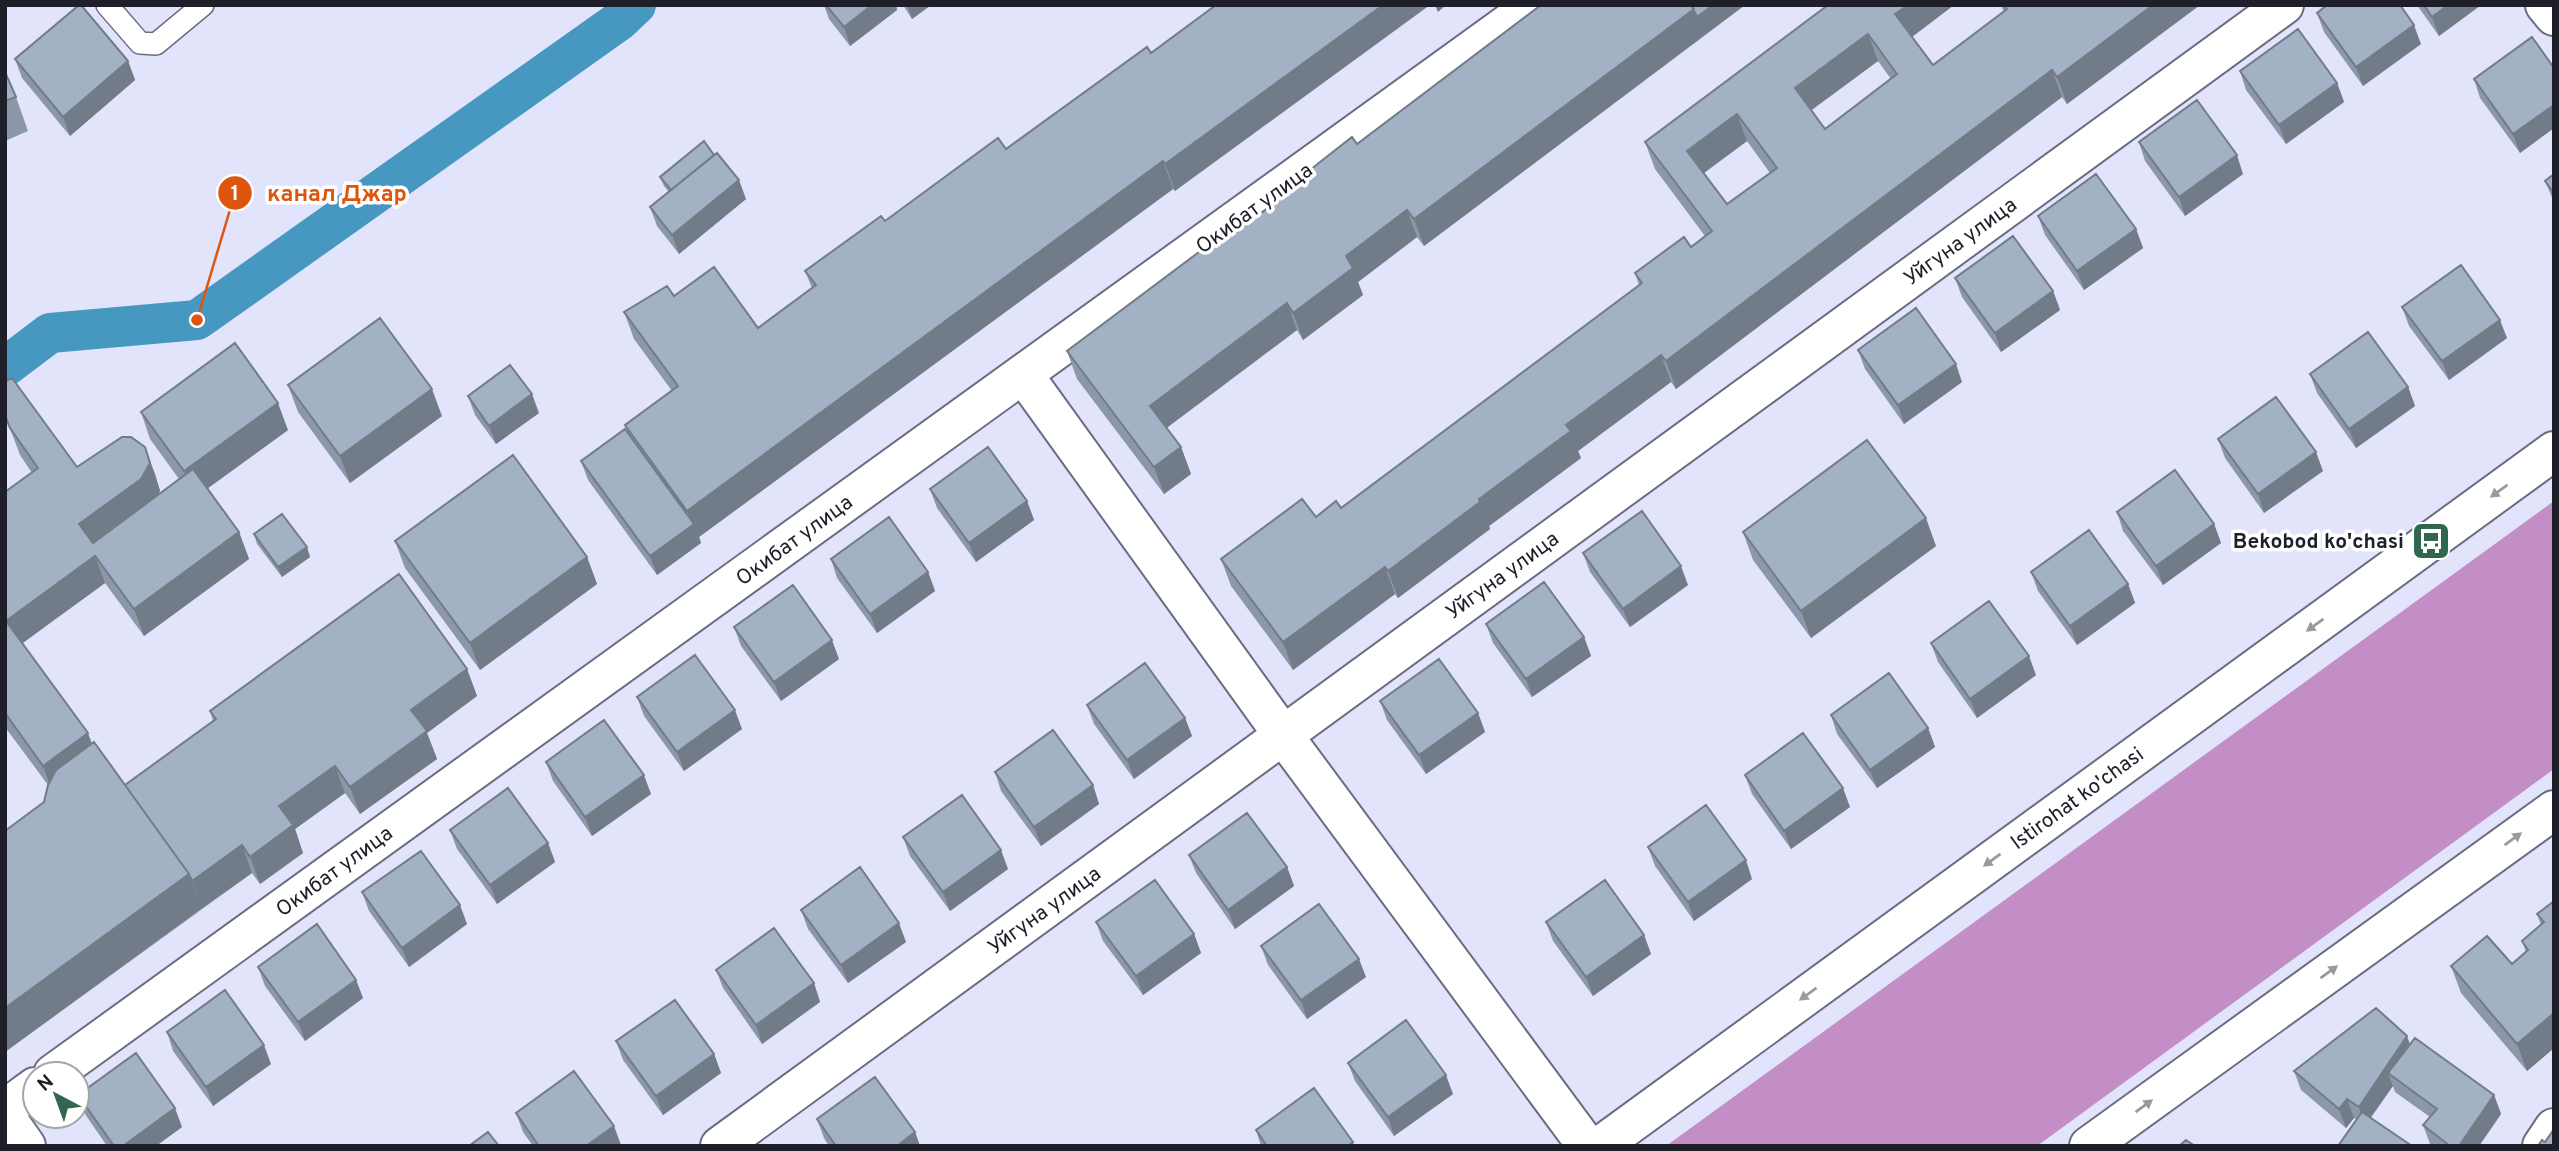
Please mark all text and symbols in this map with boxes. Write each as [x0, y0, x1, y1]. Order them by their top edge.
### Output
street label: Окибат улица [1191, 158, 1319, 261]
callout: канал Джар [218, 171, 420, 215]
text: 1 [231, 181, 239, 208]
text: канал Джар [267, 181, 407, 210]
street label: Уйгуна улица [1899, 192, 2023, 292]
one-way arrow [2490, 484, 2508, 499]
street label: Окибат улица [731, 490, 859, 593]
bus stop icon: Bekobod ko'chasi [2410, 520, 2452, 562]
street label: Уйгуна улица [1441, 526, 1565, 626]
place label: Bekobod ko'chasi [2233, 529, 2404, 556]
one-way arrow [2306, 618, 2324, 632]
street label: Istirohat ko'chasi [2006, 742, 2150, 857]
street label: Окибат улица [271, 821, 399, 924]
one-way arrow [2504, 832, 2522, 846]
one-way arrow [1983, 853, 2001, 867]
street label: Уйгуна улица [983, 861, 1107, 961]
one-way arrow [2320, 966, 2338, 980]
one-way arrow [1799, 987, 1817, 1001]
north arrow [21, 1060, 91, 1130]
text: N [33, 1070, 59, 1097]
one-way arrow [2135, 1099, 2154, 1113]

